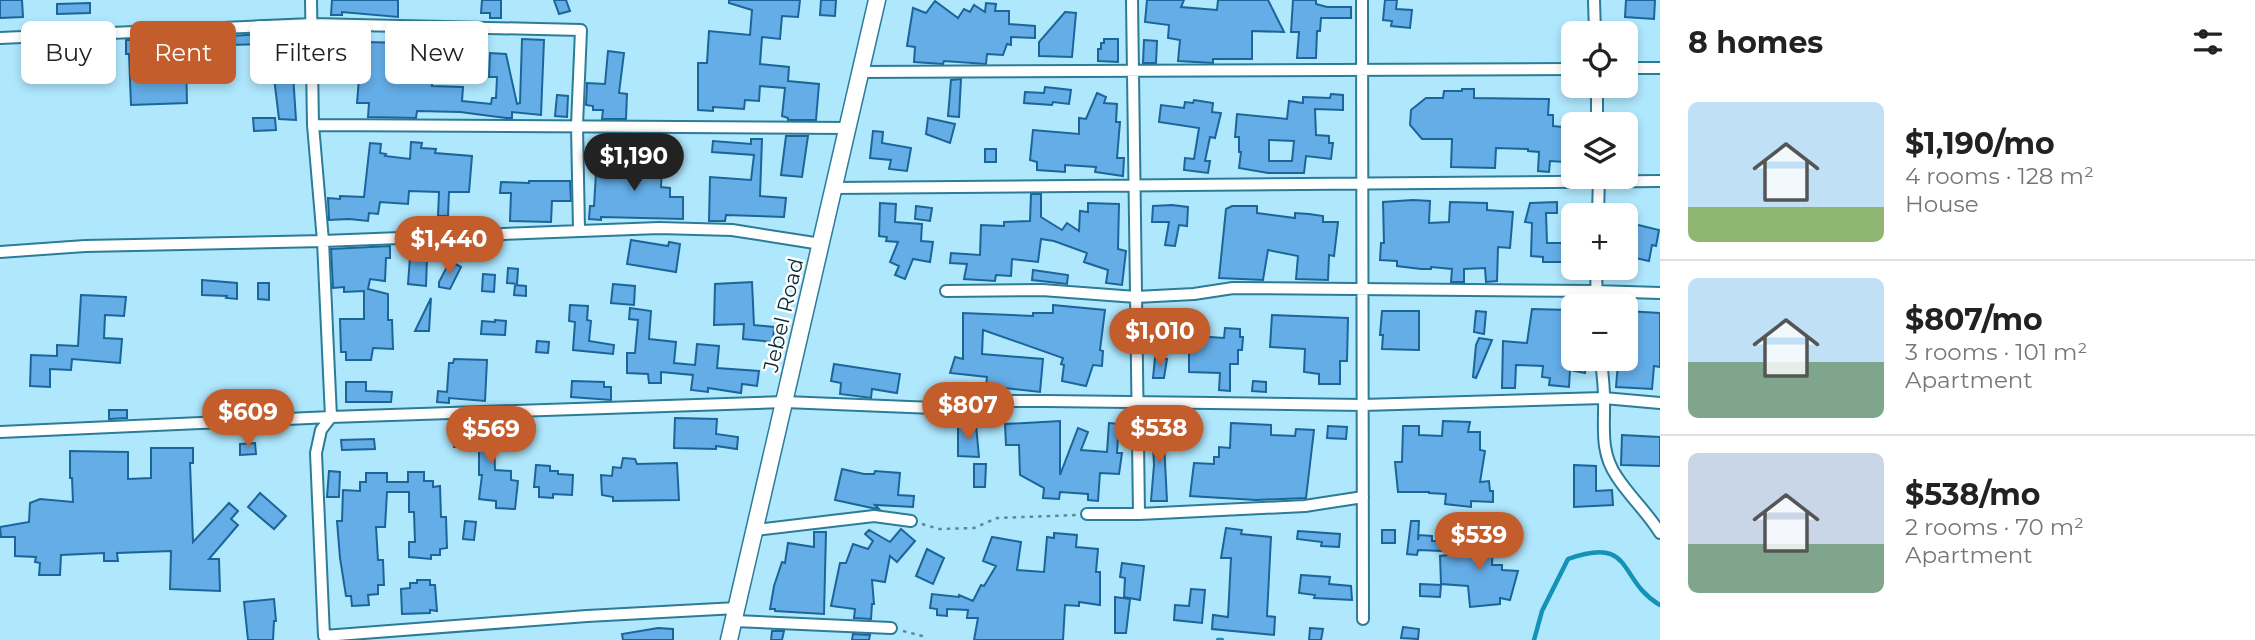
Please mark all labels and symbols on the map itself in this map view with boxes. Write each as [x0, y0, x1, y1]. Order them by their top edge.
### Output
pin: $1,190 [577, 134, 691, 193]
pin: $1,440 [392, 216, 506, 276]
street label: Jebel Road [758, 256, 808, 375]
pin: $1,010 [1103, 308, 1217, 368]
pin: $807 [927, 382, 1009, 442]
pin: $609 [207, 390, 289, 449]
pin: $569 [450, 406, 532, 466]
pin: $538 [1118, 406, 1200, 465]
pin: $539 [1438, 512, 1520, 572]

